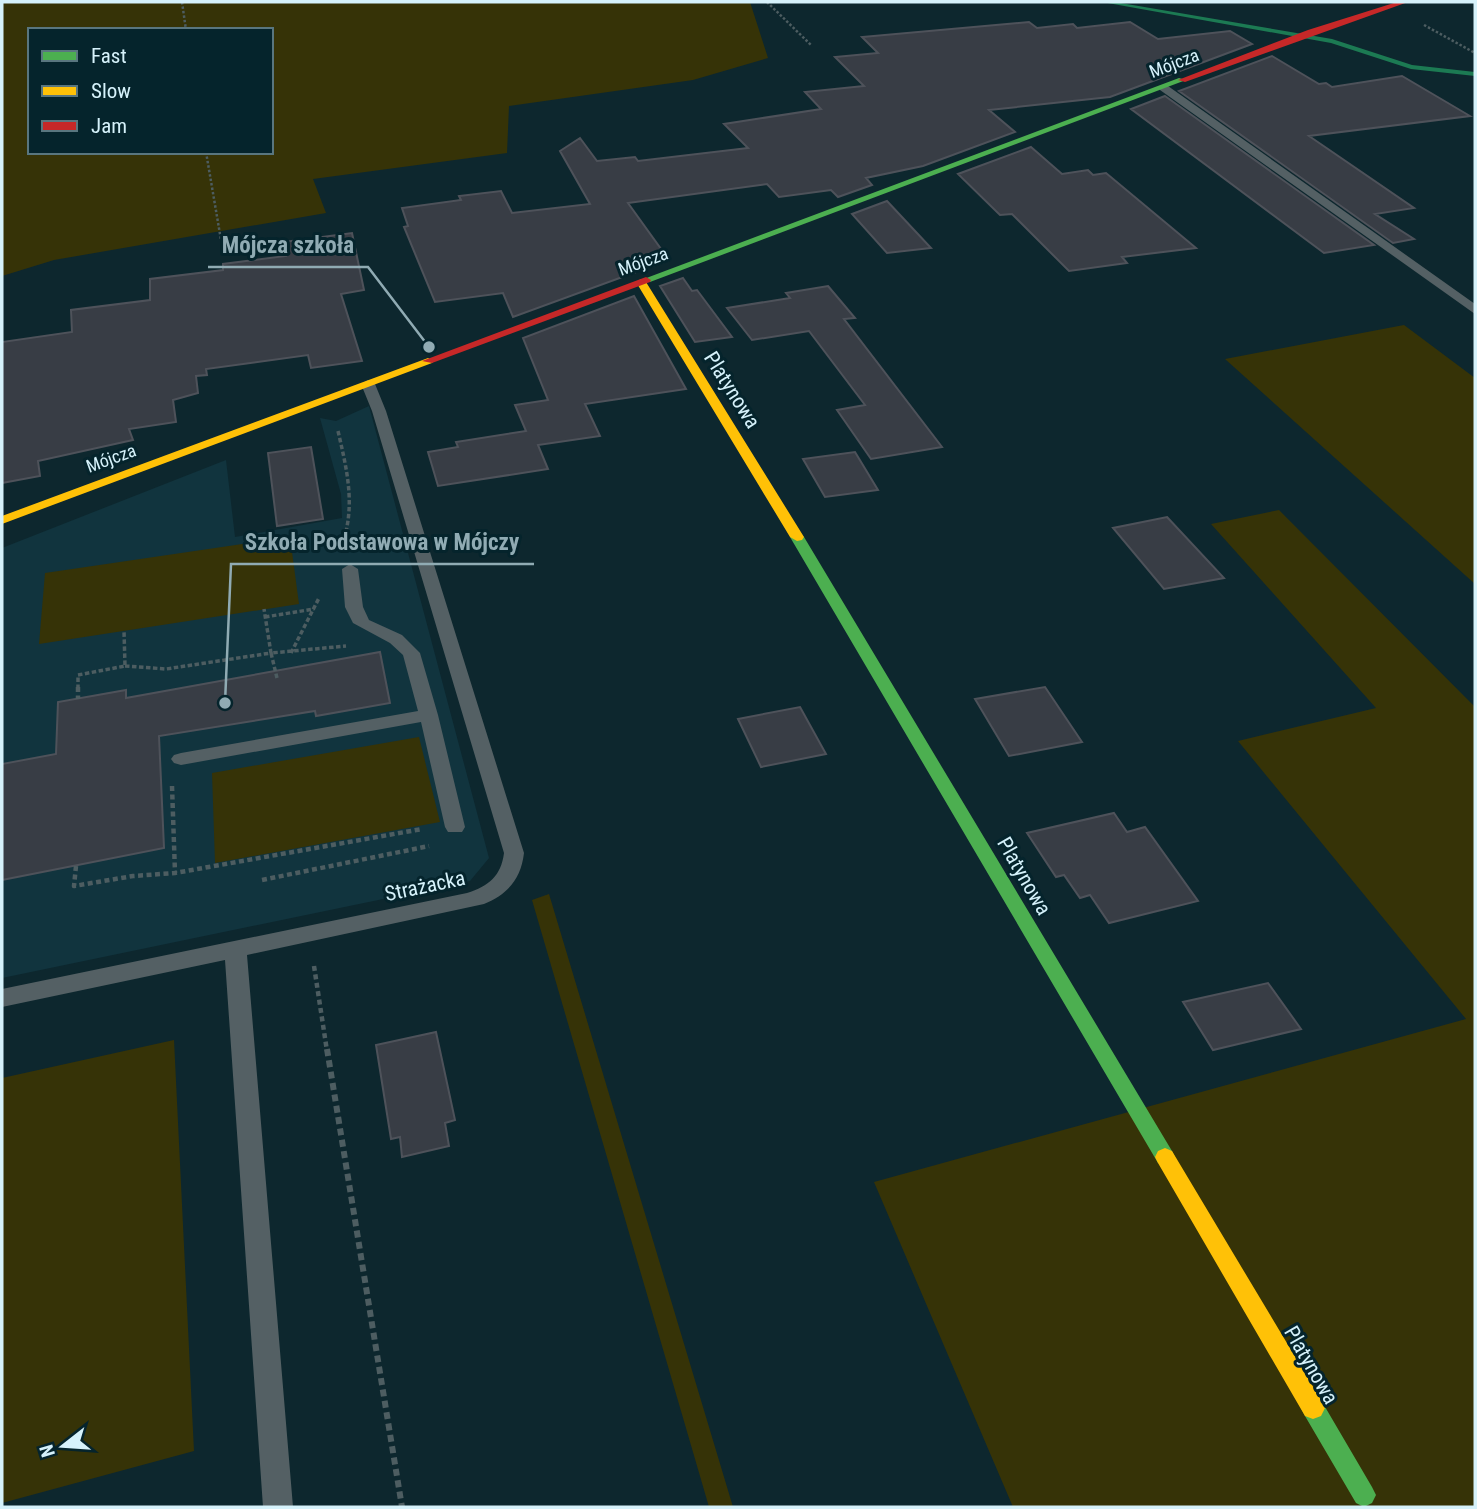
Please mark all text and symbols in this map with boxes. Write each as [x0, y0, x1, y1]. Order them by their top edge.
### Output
legend [28, 28, 273, 154]
text: Fast [91, 44, 127, 68]
street label: Mójcza [1146, 44, 1202, 82]
text: Slow [91, 79, 131, 103]
text: Jam [91, 114, 127, 138]
callout: Mójcza szkoła [208, 223, 368, 267]
text: Mójcza szkoła [222, 232, 354, 259]
street label: Mójcza [615, 242, 671, 280]
street label: Platynowa [699, 347, 765, 433]
street label: Mójcza [83, 439, 139, 477]
callout: Szkoła Podstawowa w Mójczy [231, 520, 534, 564]
text: Szkoła Podstawowa w Mójczy [245, 529, 520, 556]
street label: Platynowa [992, 833, 1056, 919]
street label: Strażacka [383, 866, 467, 906]
street label: Platynowa [1279, 1322, 1343, 1408]
north arrow [28, 1411, 98, 1481]
text: N [35, 1442, 60, 1460]

